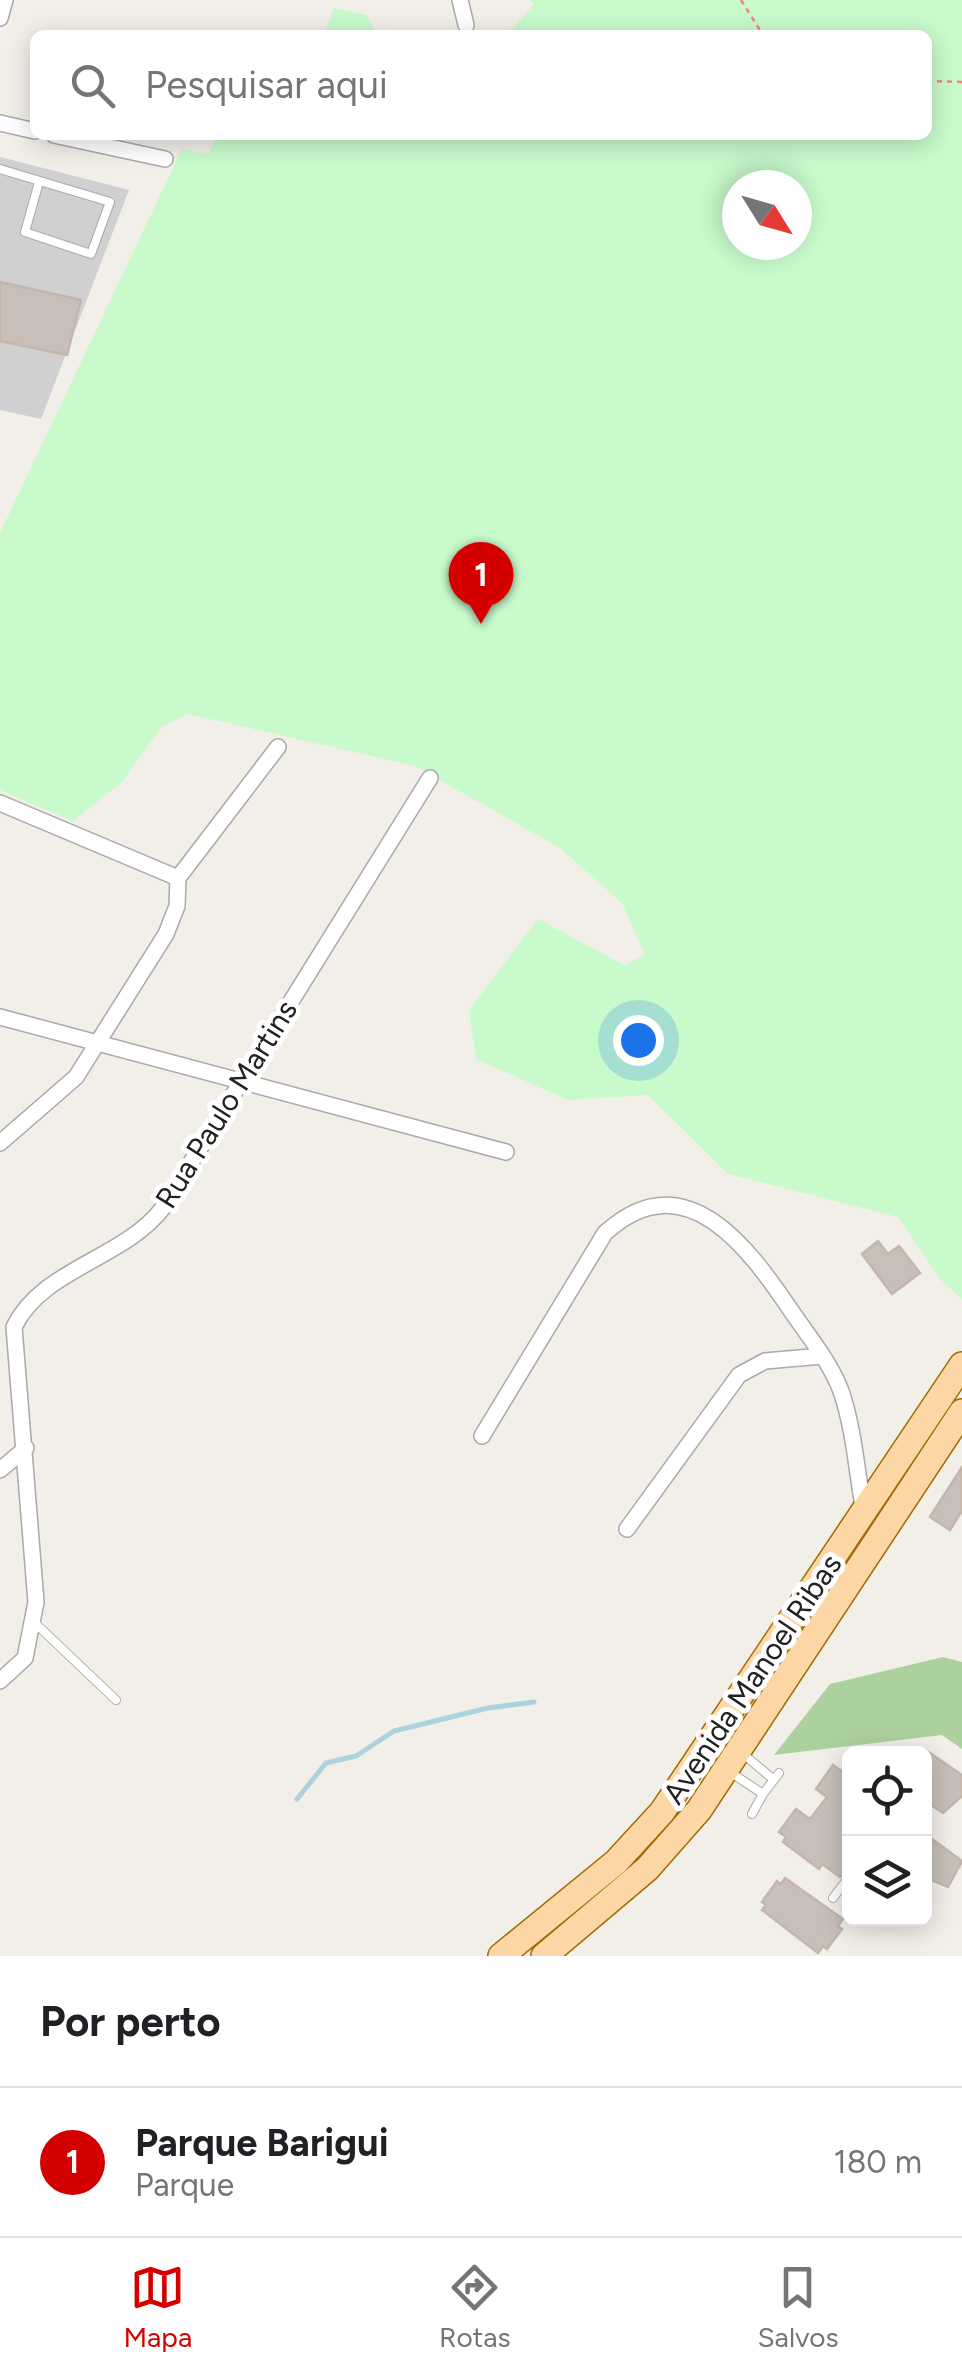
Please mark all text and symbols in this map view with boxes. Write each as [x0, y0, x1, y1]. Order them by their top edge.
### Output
search box [30, 30, 932, 140]
icon: search [65, 58, 120, 113]
text: Pesquisar aqui [145, 62, 388, 108]
north arrow [722, 170, 812, 260]
pin: 1 [448, 542, 514, 624]
street label: Rua Paulo Martins [147, 993, 305, 1215]
your location [613, 1015, 664, 1066]
street label: Avenida Manoel Ribas [655, 1547, 849, 1811]
map controls [842, 1746, 932, 1926]
button: locate [842, 1746, 932, 1836]
button: layers [842, 1836, 932, 1926]
text: Por perto [40, 1996, 221, 2047]
text: Parque Barigui [135, 2120, 389, 2166]
text: 1 [66, 2143, 79, 2181]
text: 180 m [833, 2143, 922, 2181]
text: Parque [135, 2166, 234, 2204]
tab: Mapa [123, 2260, 192, 2354]
tab: Rotas [439, 2260, 511, 2354]
tab: Salvos [757, 2260, 839, 2354]

